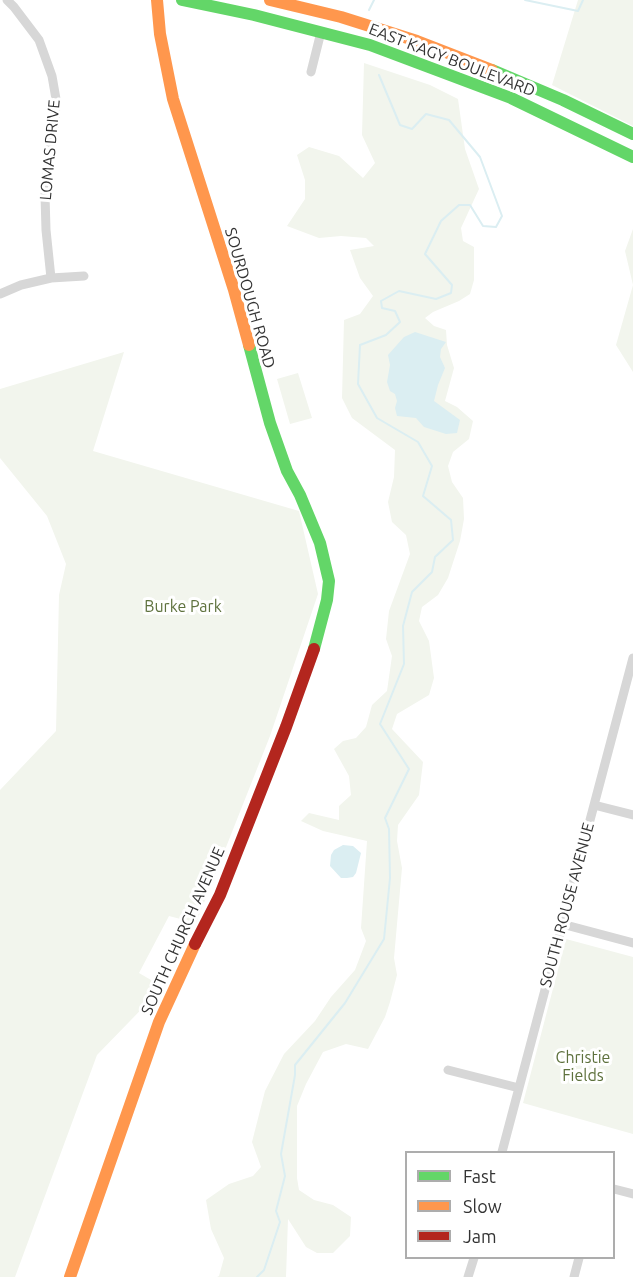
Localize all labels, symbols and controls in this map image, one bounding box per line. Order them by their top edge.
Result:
street label: EAST KAGY BOULEVARD [366,19,538,101]
street label: LOMAS DRIVE [36,99,64,201]
street label: SOURDOUGH ROAD [221,225,279,371]
park label: Burke Park [144,597,222,617]
street label: SOUTH ROUSE AVENUE [536,821,598,989]
street label: SOUTH CHURCH AVENUE [137,844,229,1018]
park label: Christie Fields [556,1048,610,1086]
legend [405,1151,615,1259]
text: Fast [463,1166,496,1186]
text: Slow [463,1196,502,1216]
text: Jam [463,1226,497,1246]

